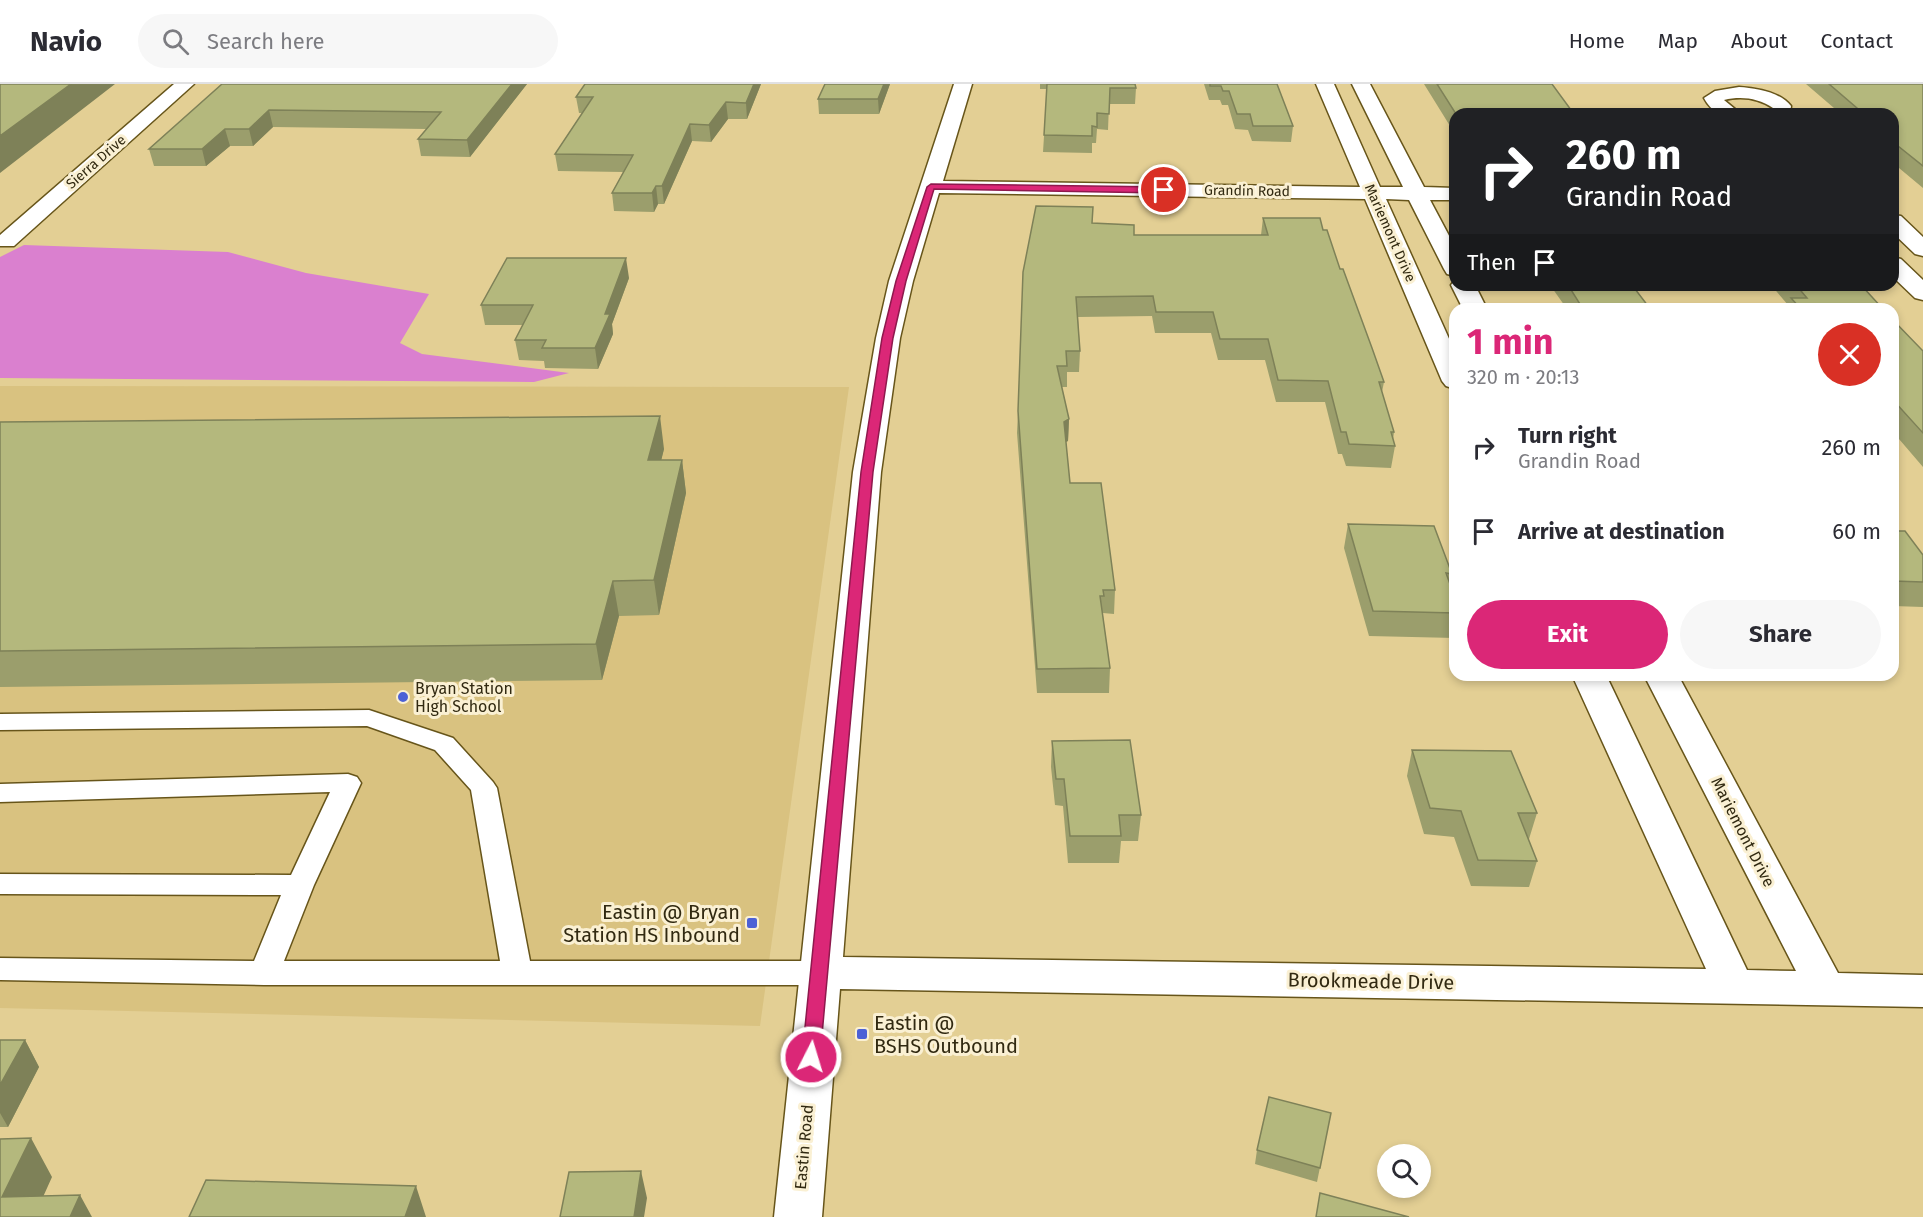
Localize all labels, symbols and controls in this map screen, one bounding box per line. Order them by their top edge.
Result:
search box [138,14,558,68]
text: Navio [30,25,102,58]
icon: search [159,25,192,58]
text: Search here [207,28,325,55]
text: Home [1569,28,1625,54]
text: Map [1658,28,1698,54]
text: About [1731,28,1788,54]
text: Contact [1821,28,1893,54]
text: 260 m [1566,130,1681,180]
street label: Sierra Drive [63,131,129,193]
icon: right [1467,132,1545,210]
pin [1138,164,1189,215]
icon: arrive [1147,173,1180,206]
street label: Mariemont Drive [1361,181,1419,285]
text: Grandin Road [1566,181,1732,213]
street label: Grandin Road [1204,182,1290,200]
icon: arrive [1528,246,1561,279]
text: Then [1467,249,1516,276]
text: 1 min [1467,320,1554,364]
button: close [1818,323,1881,386]
text: 320 m · 20:13 [1467,365,1579,389]
text: Turn right [1518,422,1617,449]
icon: right [1467,431,1500,464]
text: 260 m [1821,434,1881,461]
text: Grandin Road [1518,449,1641,473]
icon: arrive [1467,515,1500,548]
text: Arrive at destination [1518,518,1725,545]
text: 60 m [1832,518,1881,545]
button: Exit [1467,600,1668,669]
button: Share [1680,600,1881,669]
place label: Bryan Station High School [415,679,513,716]
marker: Bryan Station High School [396,690,410,704]
street label: Mariemont Drive [1707,774,1779,890]
place label: Eastin @ Bryan Station HS Inbound [563,900,740,947]
marker: Eastin @ Bryan Station HS Inbound [745,916,759,930]
street label: Brookmeade Drive [1287,968,1455,994]
place label: Eastin @ BSHS Outbound [874,1011,1018,1058]
position arrow [779,1025,843,1089]
marker: Eastin @ BSHS Outbound [855,1027,869,1041]
street label: Eastin Road [791,1104,817,1190]
map controls [1377,1144,1431,1198]
button: search [1377,1144,1431,1198]

